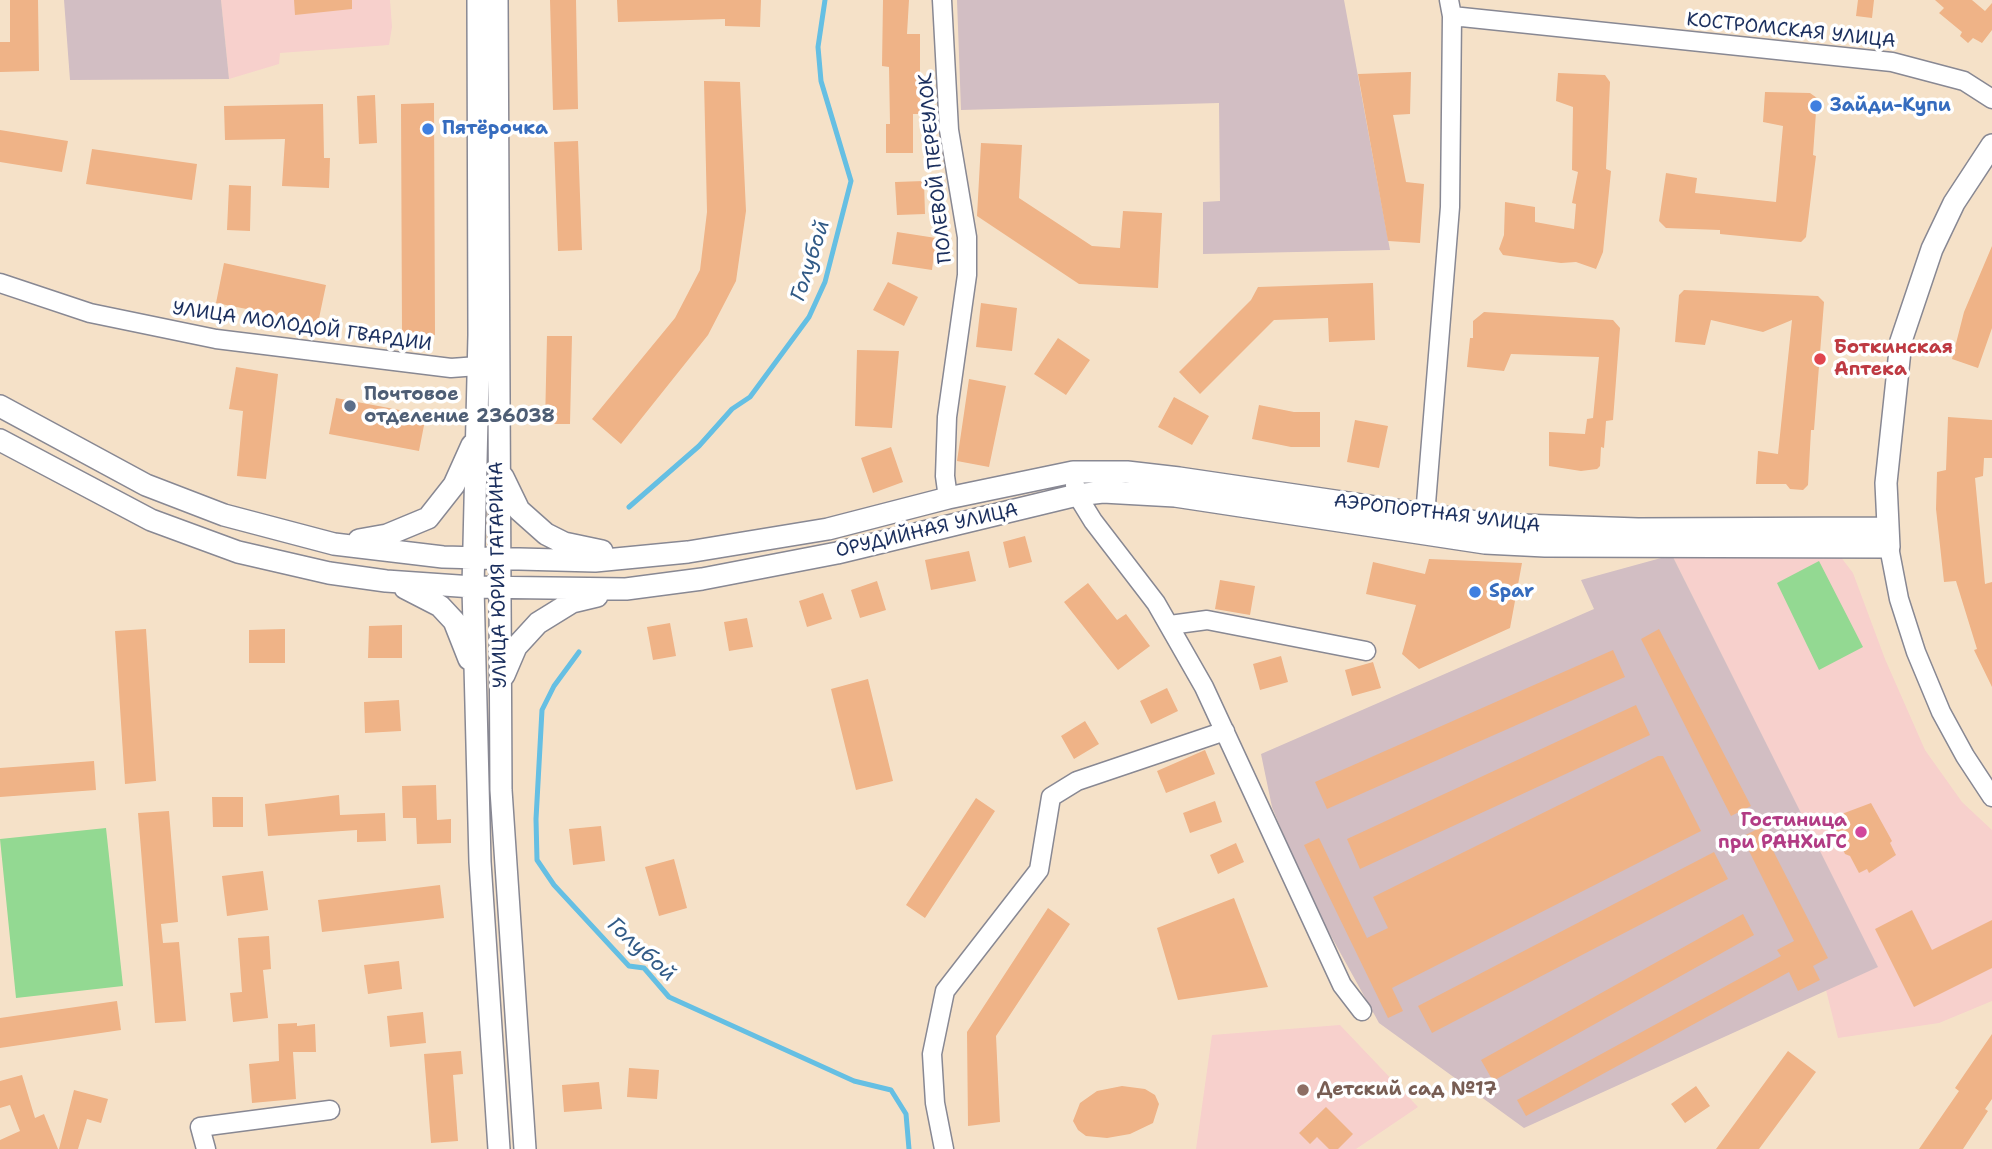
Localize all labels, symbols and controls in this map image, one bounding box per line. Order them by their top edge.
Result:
street label: КОСТРОМСКАЯ УЛИЦА [1685,9,1897,53]
street label: ПОЛЕВОЙ ПЕРЕУЛОК [915,72,957,264]
place label: Зайди-Купи [1830,95,1951,117]
marker: Зайди-Купи [1808,98,1824,114]
place label: Пятёрочка [442,118,548,140]
marker: Пятёрочка [420,121,436,137]
water label: Голубой [786,217,836,305]
street label: УЛИЦА МОЛОДОЙ ГВАРДИИ [171,297,433,357]
place label: Боткинская Аптека [1834,337,1953,381]
marker: Боткинская Аптека [1812,351,1828,367]
place label: Почтовое отделение 236038 [364,384,555,428]
marker: Почтовое отделение 236038 [342,398,358,414]
street label: УЛИЦА ЮРИЯ ГАГАРИНА [486,461,512,689]
street label: АЭРОПОРТНАЯ УЛИЦА [1332,490,1542,538]
street label: ОРУДИЙНАЯ УЛИЦА [834,499,1020,563]
place label: Spar [1489,581,1534,603]
marker: Spar [1467,584,1483,600]
place label: Гостиница при РАНХиГС [1718,810,1847,854]
marker: Гостиница при РАНХиГС [1853,824,1869,840]
water label: Голубой [601,913,681,987]
place label: Детский сад №17 [1317,1079,1497,1101]
marker: Детский сад №17 [1295,1082,1311,1098]

